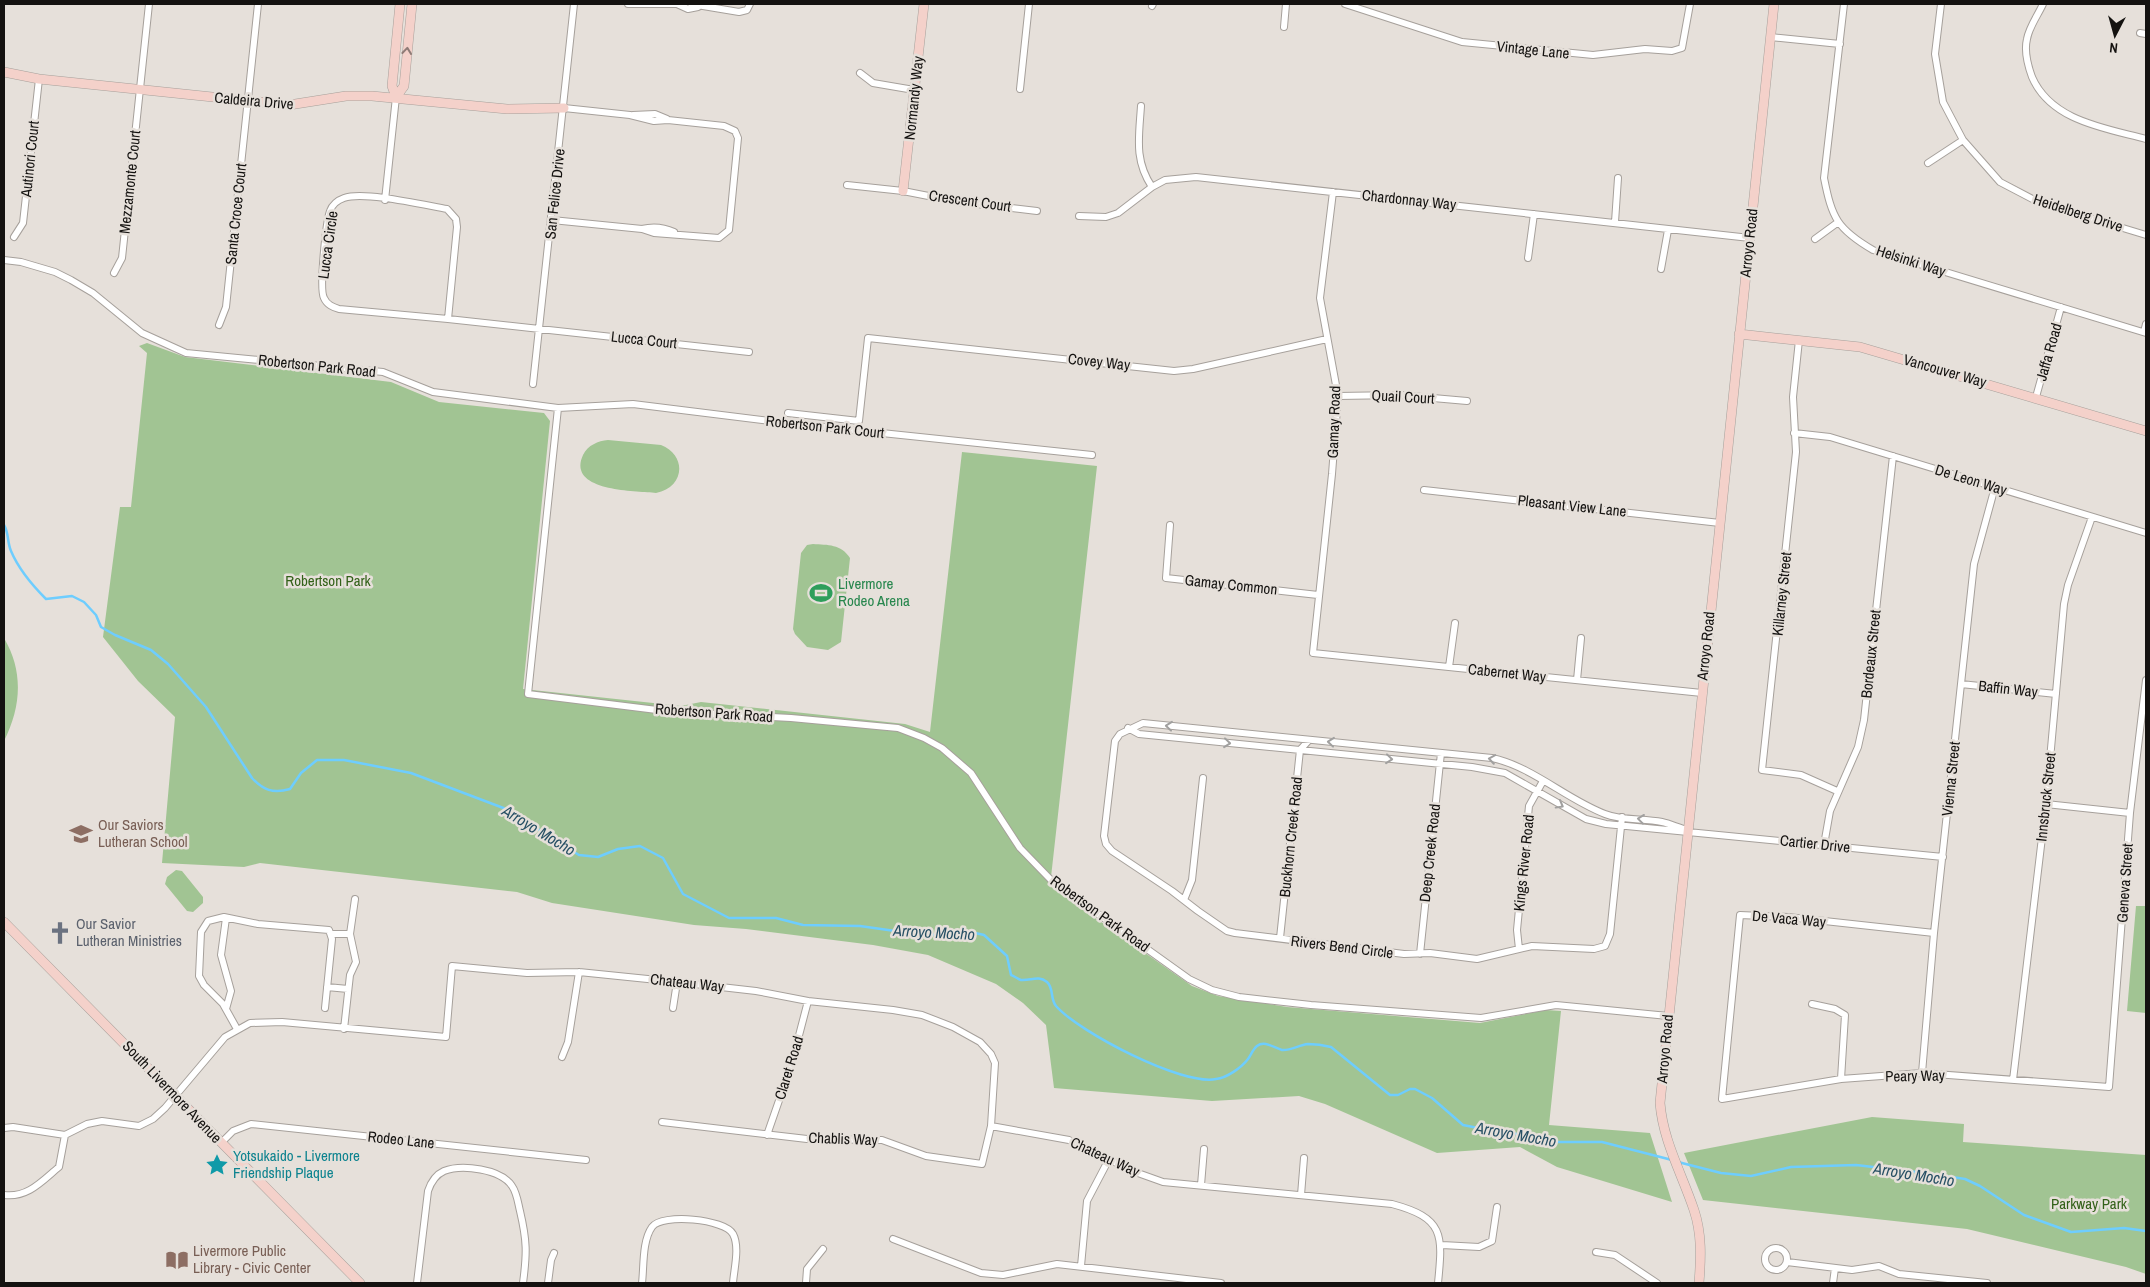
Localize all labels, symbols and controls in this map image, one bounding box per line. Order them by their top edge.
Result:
north arrow [2090,10,2140,60]
street label: Vintage Lane [1496,35,1571,64]
text: N [2109,39,2119,57]
one-way arrow [401,47,412,55]
street label: Normandy Way [899,54,928,141]
street label: Caldeira Drive [214,87,295,114]
street label: Autinori Court [15,119,44,199]
street label: Mezzamonte Court [114,129,145,235]
street label: San Felice Drive [539,147,570,240]
street label: Santa Croce Court [220,162,251,266]
street label: Crescent Court [928,184,1013,217]
street label: Chardonnay Way [1361,184,1458,215]
street label: Heidelberg Drive [2031,188,2126,237]
street label: Arroyo Road [1734,208,1763,279]
street label: Lucca Circle [312,209,343,280]
street label: Helsinki Way [1874,239,1949,282]
street label: Jaffa Road [2030,320,2067,383]
street label: Lucca Court [610,326,679,353]
street label: Covey Way [1067,348,1132,375]
street label: Robertson Park Road [257,349,377,382]
street label: Vancouver Way [1901,349,1990,393]
street label: Quail Court [1371,384,1436,409]
street label: Gamay Road [1322,385,1345,459]
street label: Robertson Park Court [765,410,886,443]
street label: De Leon Way [1933,459,2010,501]
street label: Pleasant View Lane [1517,489,1628,522]
street label: Killarney Street [1767,550,1796,637]
street label: Gamay Common [1184,569,1278,600]
park label: Robertson Park [285,570,372,591]
place label: Livermore Rodeo Arena [838,573,910,611]
sports icon: Livermore Rodeo Arena [808,580,834,606]
street label: Bordeaux Street [1855,608,1886,699]
street label: Arroyo Road [1691,611,1720,682]
street label: Cabernet Way [1467,658,1548,687]
street label: Baffin Way [1977,675,2040,702]
street label: Robertson Park Road [654,698,774,727]
one-way arrow [1165,720,1173,731]
one-way arrow [1224,737,1232,748]
one-way arrow [1326,737,1334,748]
street label: Vienna Street [1936,740,1965,817]
street label: Innsbruck Street [2030,751,2061,843]
one-way arrow [1385,753,1393,764]
one-way arrow [1488,754,1497,764]
street label: Buckhorn Creek Road [1274,776,1307,898]
water label: Arroyo Mocho [497,799,580,860]
one-way arrow [1554,799,1563,809]
street label: Deep Creek Road [1414,803,1445,903]
place label: Our Saviors Lutheran School [98,814,188,852]
street label: Kings River Road [1508,814,1539,912]
one-way arrow [1636,814,1644,825]
school or university icon: Our Saviors Lutheran School [68,821,94,847]
street label: Cartier Drive [1779,829,1851,858]
street label: Geneva Street [2111,842,2138,923]
street label: Robertson Park Road [1046,870,1154,957]
street label: De Vaca Way [1751,905,1828,932]
place label: Our Savior Lutheran Ministries [76,913,182,951]
water label: Arroyo Mocho [892,919,975,945]
church icon: Our Savior Lutheran Ministries [47,920,73,946]
street label: Rivers Bend Circle [1290,930,1395,963]
street label: Chateau Way [649,968,726,997]
street label: Arroyo Road [1651,1014,1678,1085]
street label: Claret Road [769,1033,808,1102]
street label: South Livermore Avenue [118,1036,227,1148]
street label: Peary Way [1885,1064,1946,1087]
water label: Arroyo Mocho [1473,1116,1558,1152]
street label: Rodeo Lane [367,1126,436,1153]
street label: Chablis Way [808,1127,879,1150]
street label: Chateau Way [1067,1131,1144,1182]
place label: Yotsukaido - Livermore Friendship Plaque [233,1145,360,1183]
place icon: Yotsukaido - Livermore Friendship Plaque [204,1152,230,1178]
water label: Arroyo Mocho [1871,1157,1956,1191]
park label: Parkway Park [2051,1193,2128,1214]
place label: Livermore Public Library - Civic Center [193,1240,311,1278]
library icon: Livermore Public Library - Civic Center [164,1247,190,1273]

